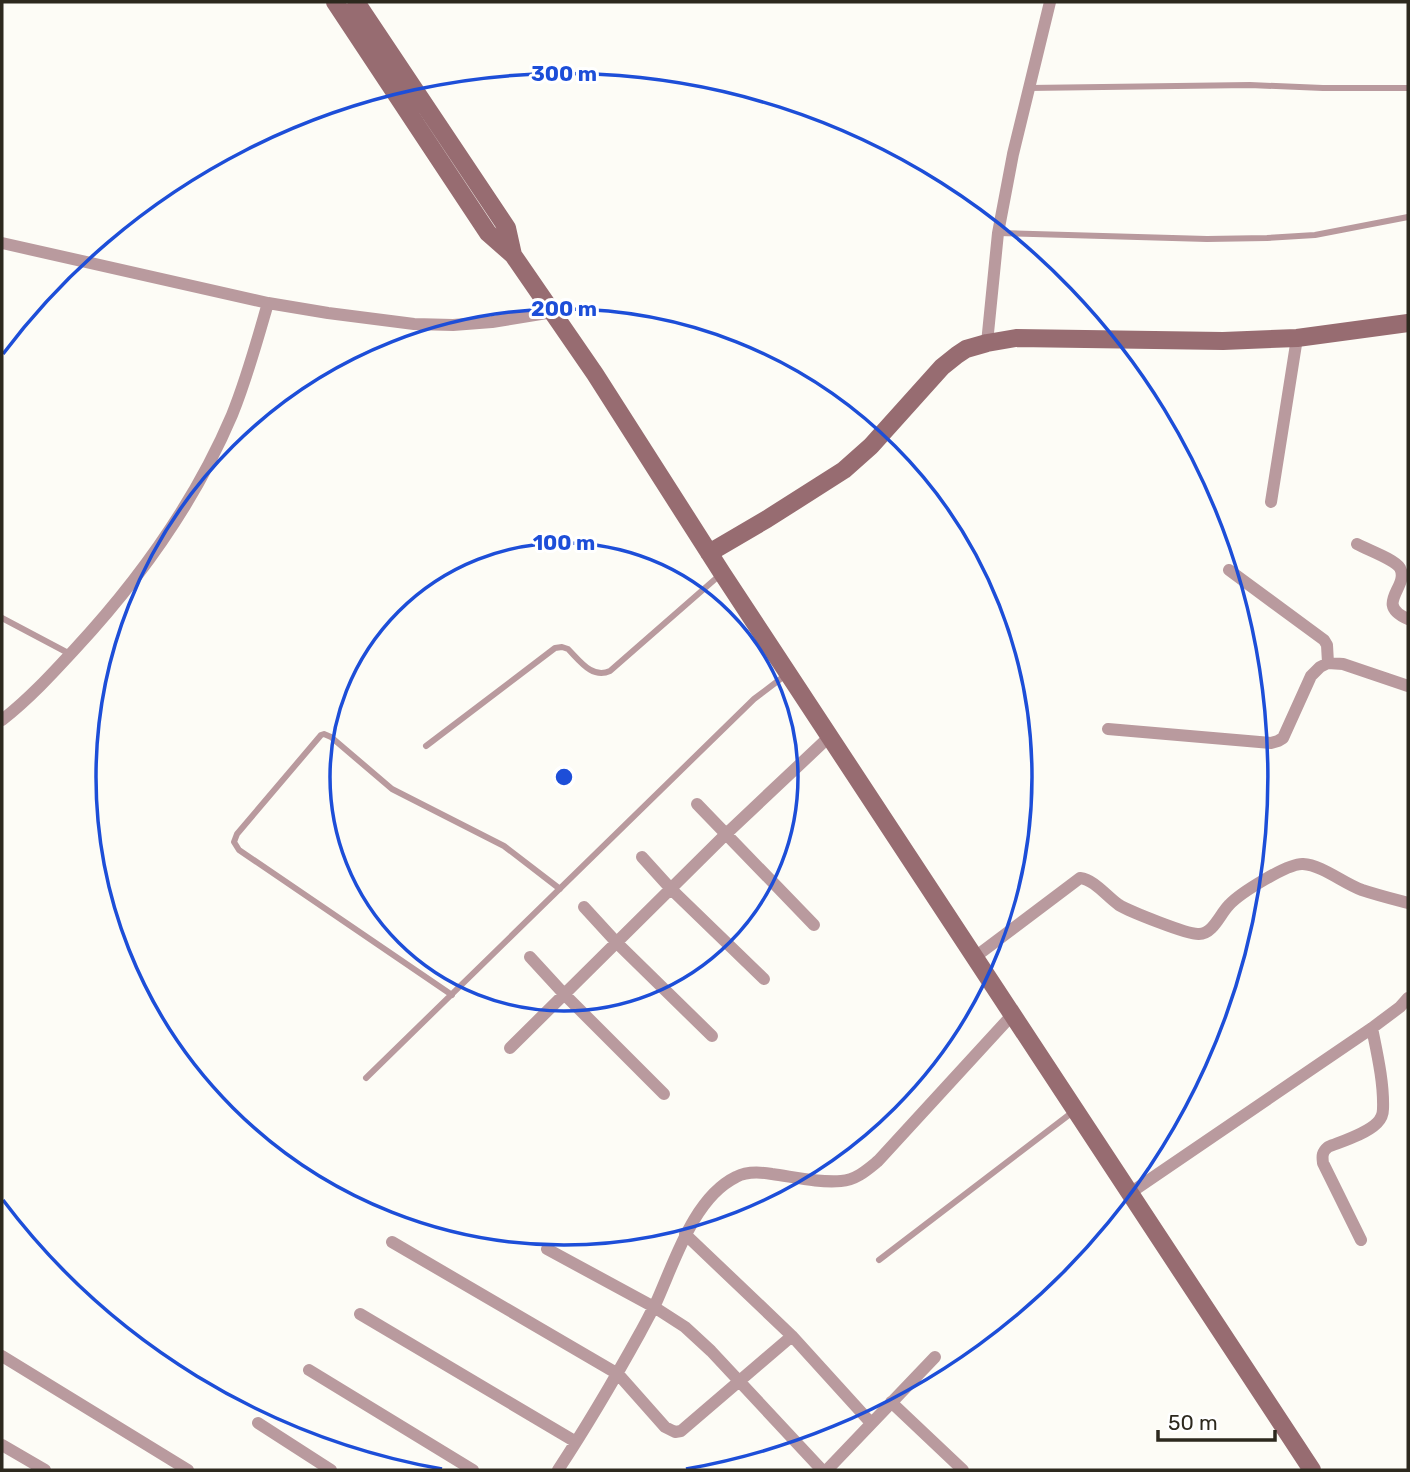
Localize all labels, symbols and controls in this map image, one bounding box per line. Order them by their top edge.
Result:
text: 300 m [531,61,597,86]
text: 200 m [531,296,597,321]
text: 100 m [533,530,595,555]
centre of rings [552,765,576,789]
scale bar [1158,1398,1275,1442]
text: 50 m [1168,1410,1218,1435]

